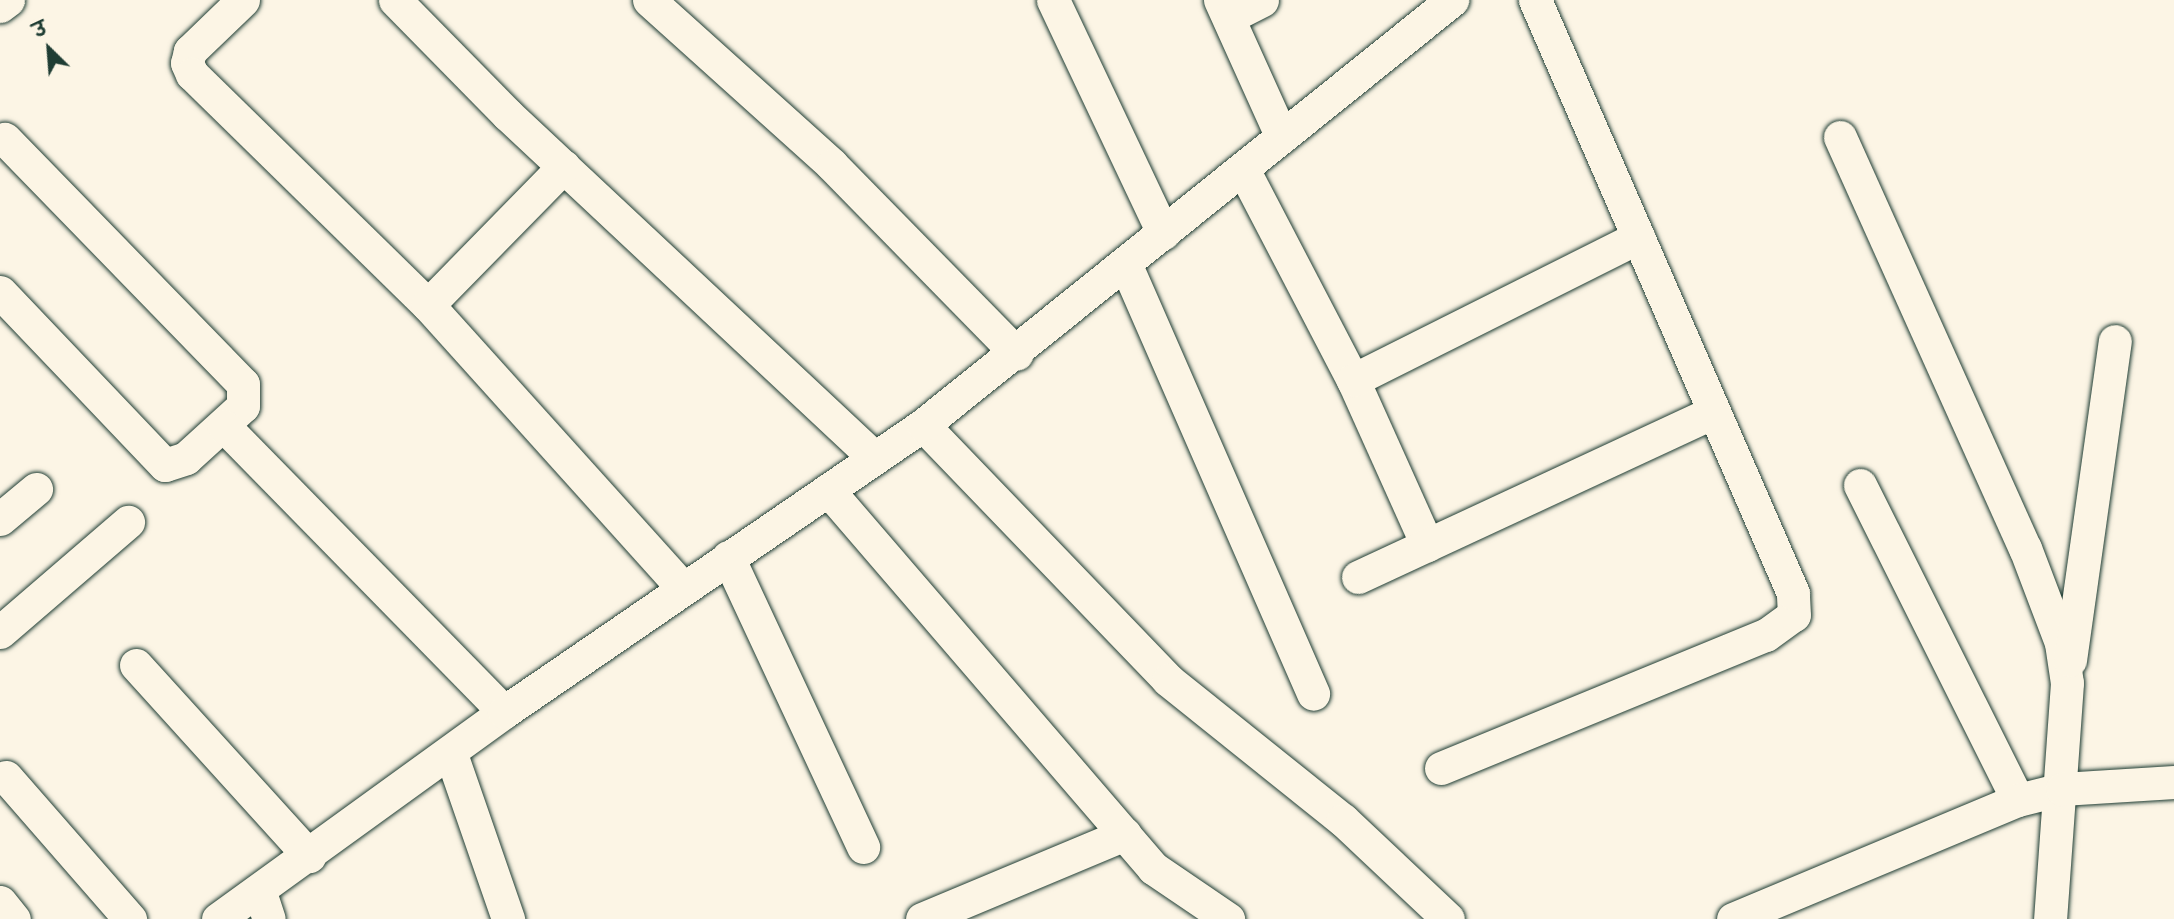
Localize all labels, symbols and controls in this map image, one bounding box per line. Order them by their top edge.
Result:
north arrow [14,14,84,84]
text: उ [29,16,51,44]

